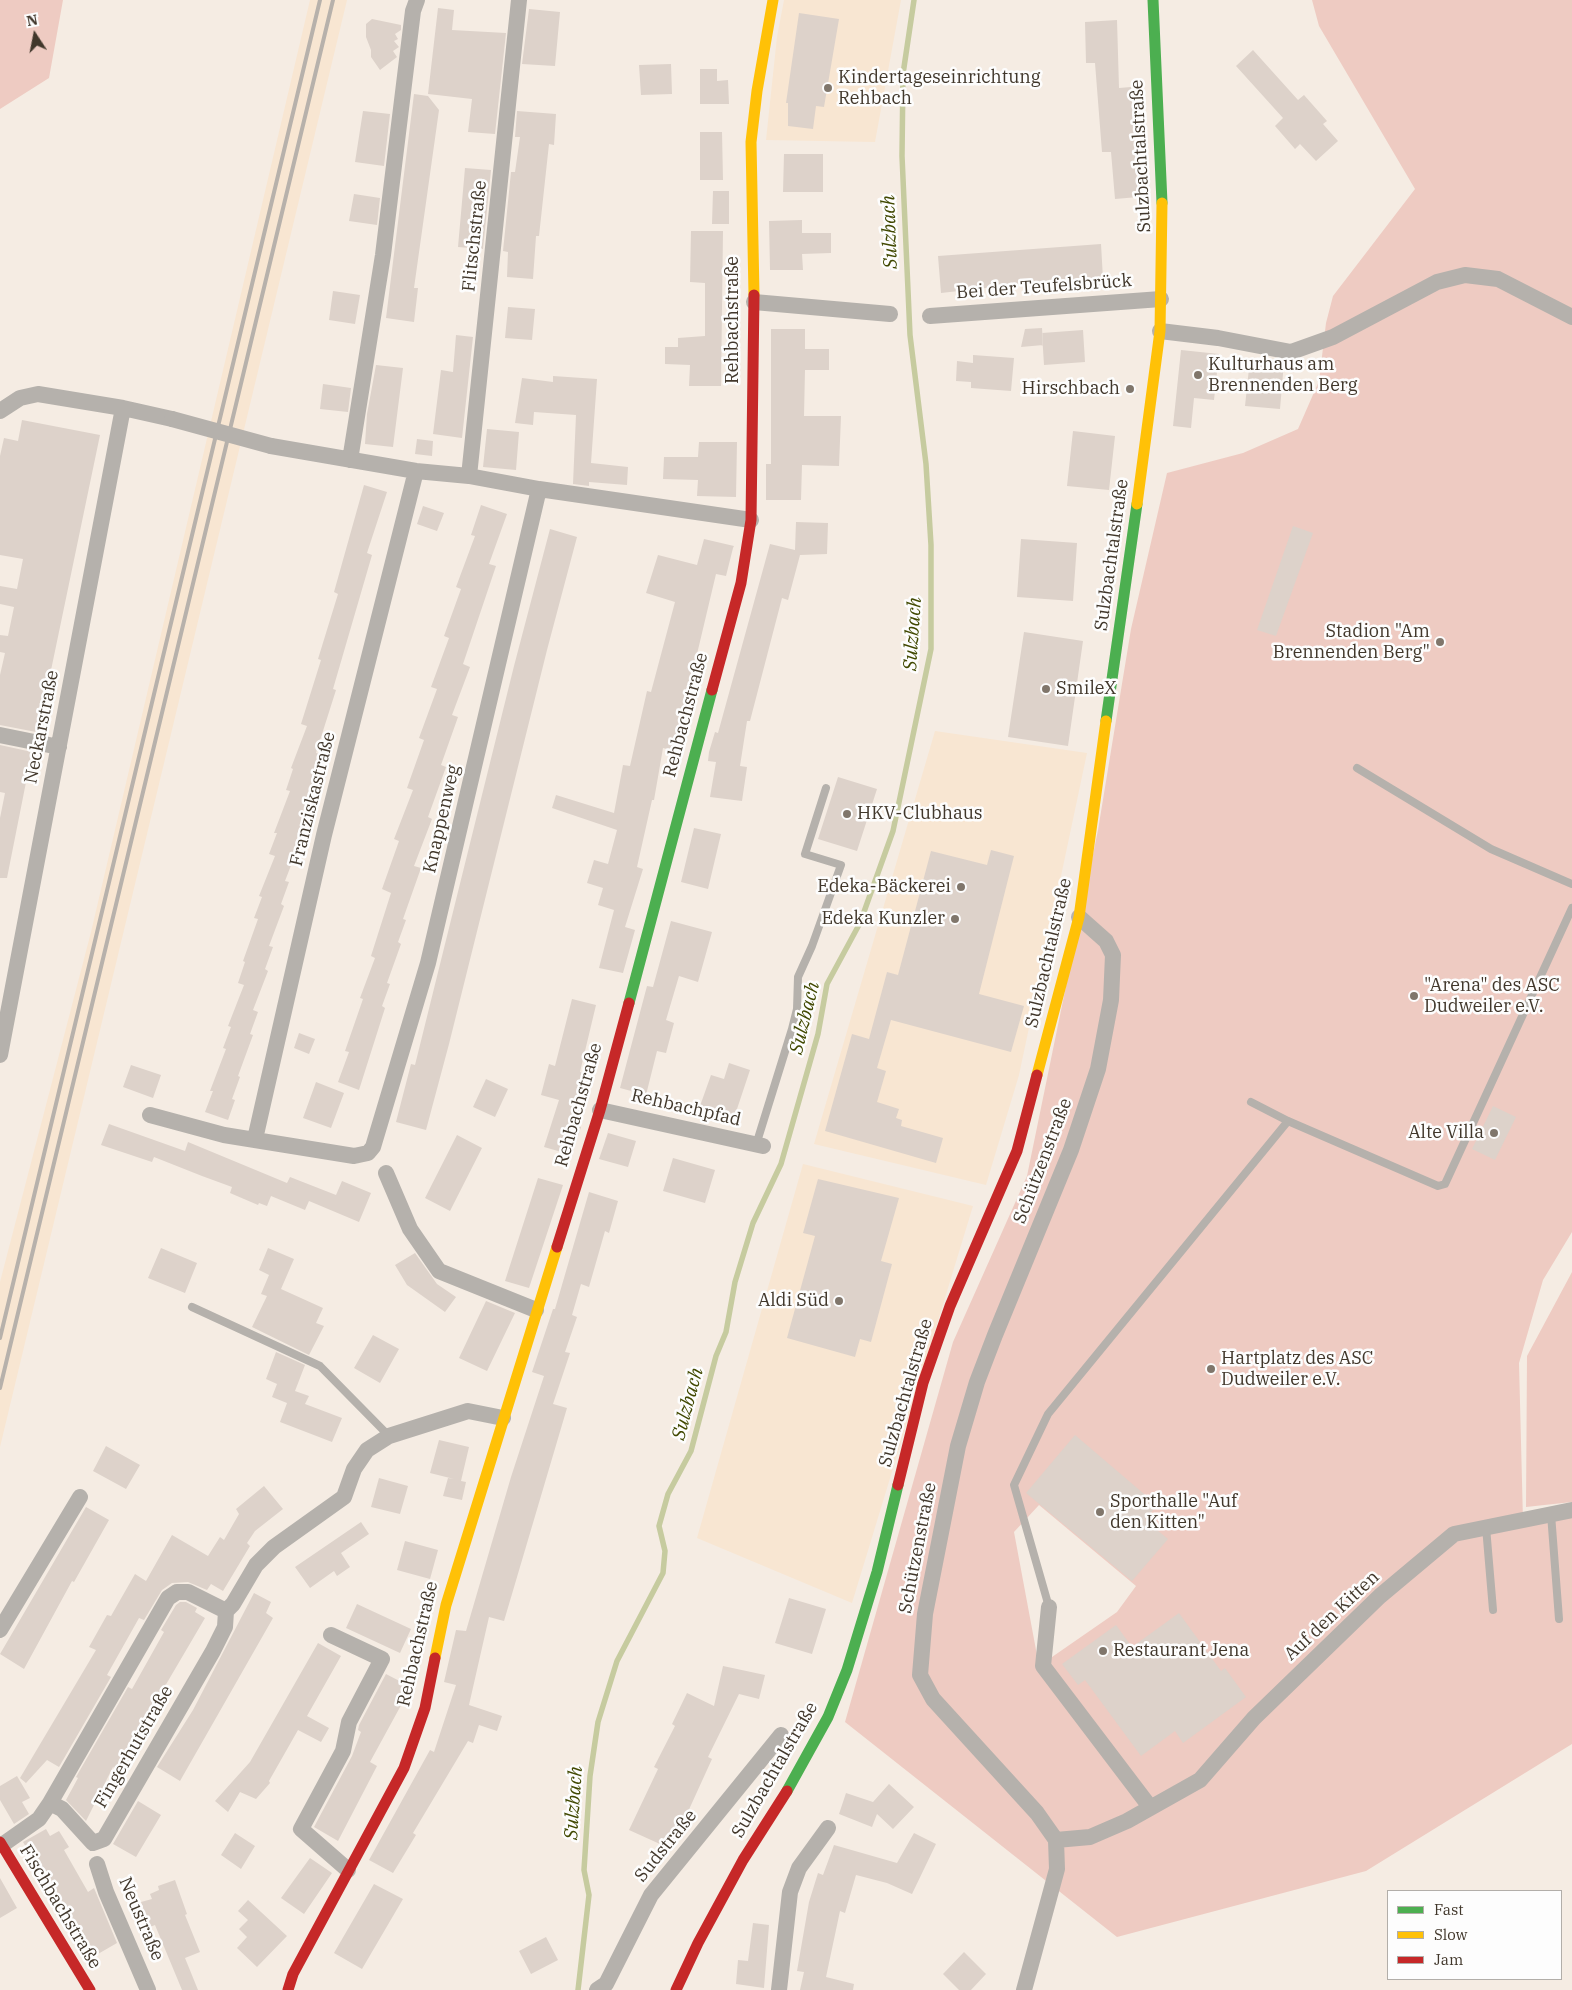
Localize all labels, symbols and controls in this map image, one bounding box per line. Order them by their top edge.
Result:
north arrow [10,10,60,60]
text: N [25,10,39,30]
place label: Kindertageseinrichtung Rehbach [838,67,1041,110]
street label: Sulzbachtalstraße [1126,79,1156,233]
marker: Kindertageseinrichtung Rehbach [822,82,834,94]
street label: Flitschstraße [458,179,492,293]
water label: Sulzbach [877,195,903,269]
street label: Rehbachstraße [722,256,744,384]
street label: Bei der Teufelsbrück [955,270,1133,304]
place label: Kulturhaus am Brennenden Berg [1208,354,1358,396]
marker: Kulturhaus am Brennenden Berg [1192,369,1204,381]
place label: Hirschbach [1022,378,1120,400]
marker: Hirschbach [1124,383,1136,395]
street label: Sulzbachtalstraße [1091,478,1133,632]
water label: Sulzbach [899,596,927,672]
place label: Stadion "Am Brennenden Berg" [1273,621,1430,664]
marker: Stadion "Am Brennenden Berg" [1434,636,1446,648]
street label: Rehbachstraße [659,650,713,780]
street label: Neckarstraße [20,668,64,786]
place label: SmileX [1056,678,1116,700]
marker: SmileX [1040,683,1052,695]
street label: Franziskastraße [286,729,340,869]
street label: Knappenweg [419,763,465,875]
place label: HKV-Clubhaus [857,803,983,825]
marker: HKV-Clubhaus [841,808,853,820]
place label: Edeka-Bäckerei [817,876,951,898]
street label: Sulzbachtalstraße [1021,876,1077,1030]
marker: Edeka-Bäckerei [955,881,967,893]
place label: Edeka Kunzler [821,908,945,930]
marker: Edeka Kunzler [949,913,961,925]
place label: "Arena" des ASC Dudweiler e.V. [1424,975,1560,1018]
water label: Sulzbach [785,979,825,1057]
marker: "Arena" des ASC Dudweiler e.V. [1408,990,1420,1002]
street label: Rehbachstraße [551,1041,607,1169]
street label: Rehbachpfad [629,1085,743,1131]
street label: Schützenstraße [1009,1095,1077,1227]
place label: Alte Villa [1408,1122,1484,1144]
marker: Alte Villa [1488,1127,1500,1139]
place label: Aldi Süd [758,1290,829,1312]
marker: Aldi Süd [833,1295,845,1307]
street label: Sulzbachtalstraße [875,1316,937,1470]
place label: Hartplatz des ASC Dudweiler e.V. [1221,1348,1373,1390]
marker: Hartplatz des ASC Dudweiler e.V. [1205,1363,1217,1375]
water label: Sulzbach [667,1365,709,1443]
street label: Schützenstraße [895,1481,941,1615]
place label: Sporthalle "Auf den Kitten" [1110,1491,1237,1534]
marker: Sporthalle "Auf den Kitten" [1094,1506,1106,1518]
street label: Auf den Kitten [1280,1567,1384,1665]
street label: Rehbachstraße [393,1579,443,1709]
place label: Restaurant Jena [1113,1640,1249,1662]
marker: Restaurant Jena [1097,1645,1109,1657]
street label: Fingerhutstraße [90,1682,178,1812]
street label: Sulzbachtalstraße [727,1698,823,1842]
water label: Sulzbach [560,1765,588,1841]
street label: Sudstraße [630,1806,702,1886]
street label: Fischbachstraße [14,1841,106,1973]
street label: Neustraße [114,1874,168,1964]
legend [1387,1890,1562,1980]
text: Fast [1434,1900,1464,1919]
text: Slow [1434,1925,1467,1944]
text: Jam [1434,1950,1463,1969]

